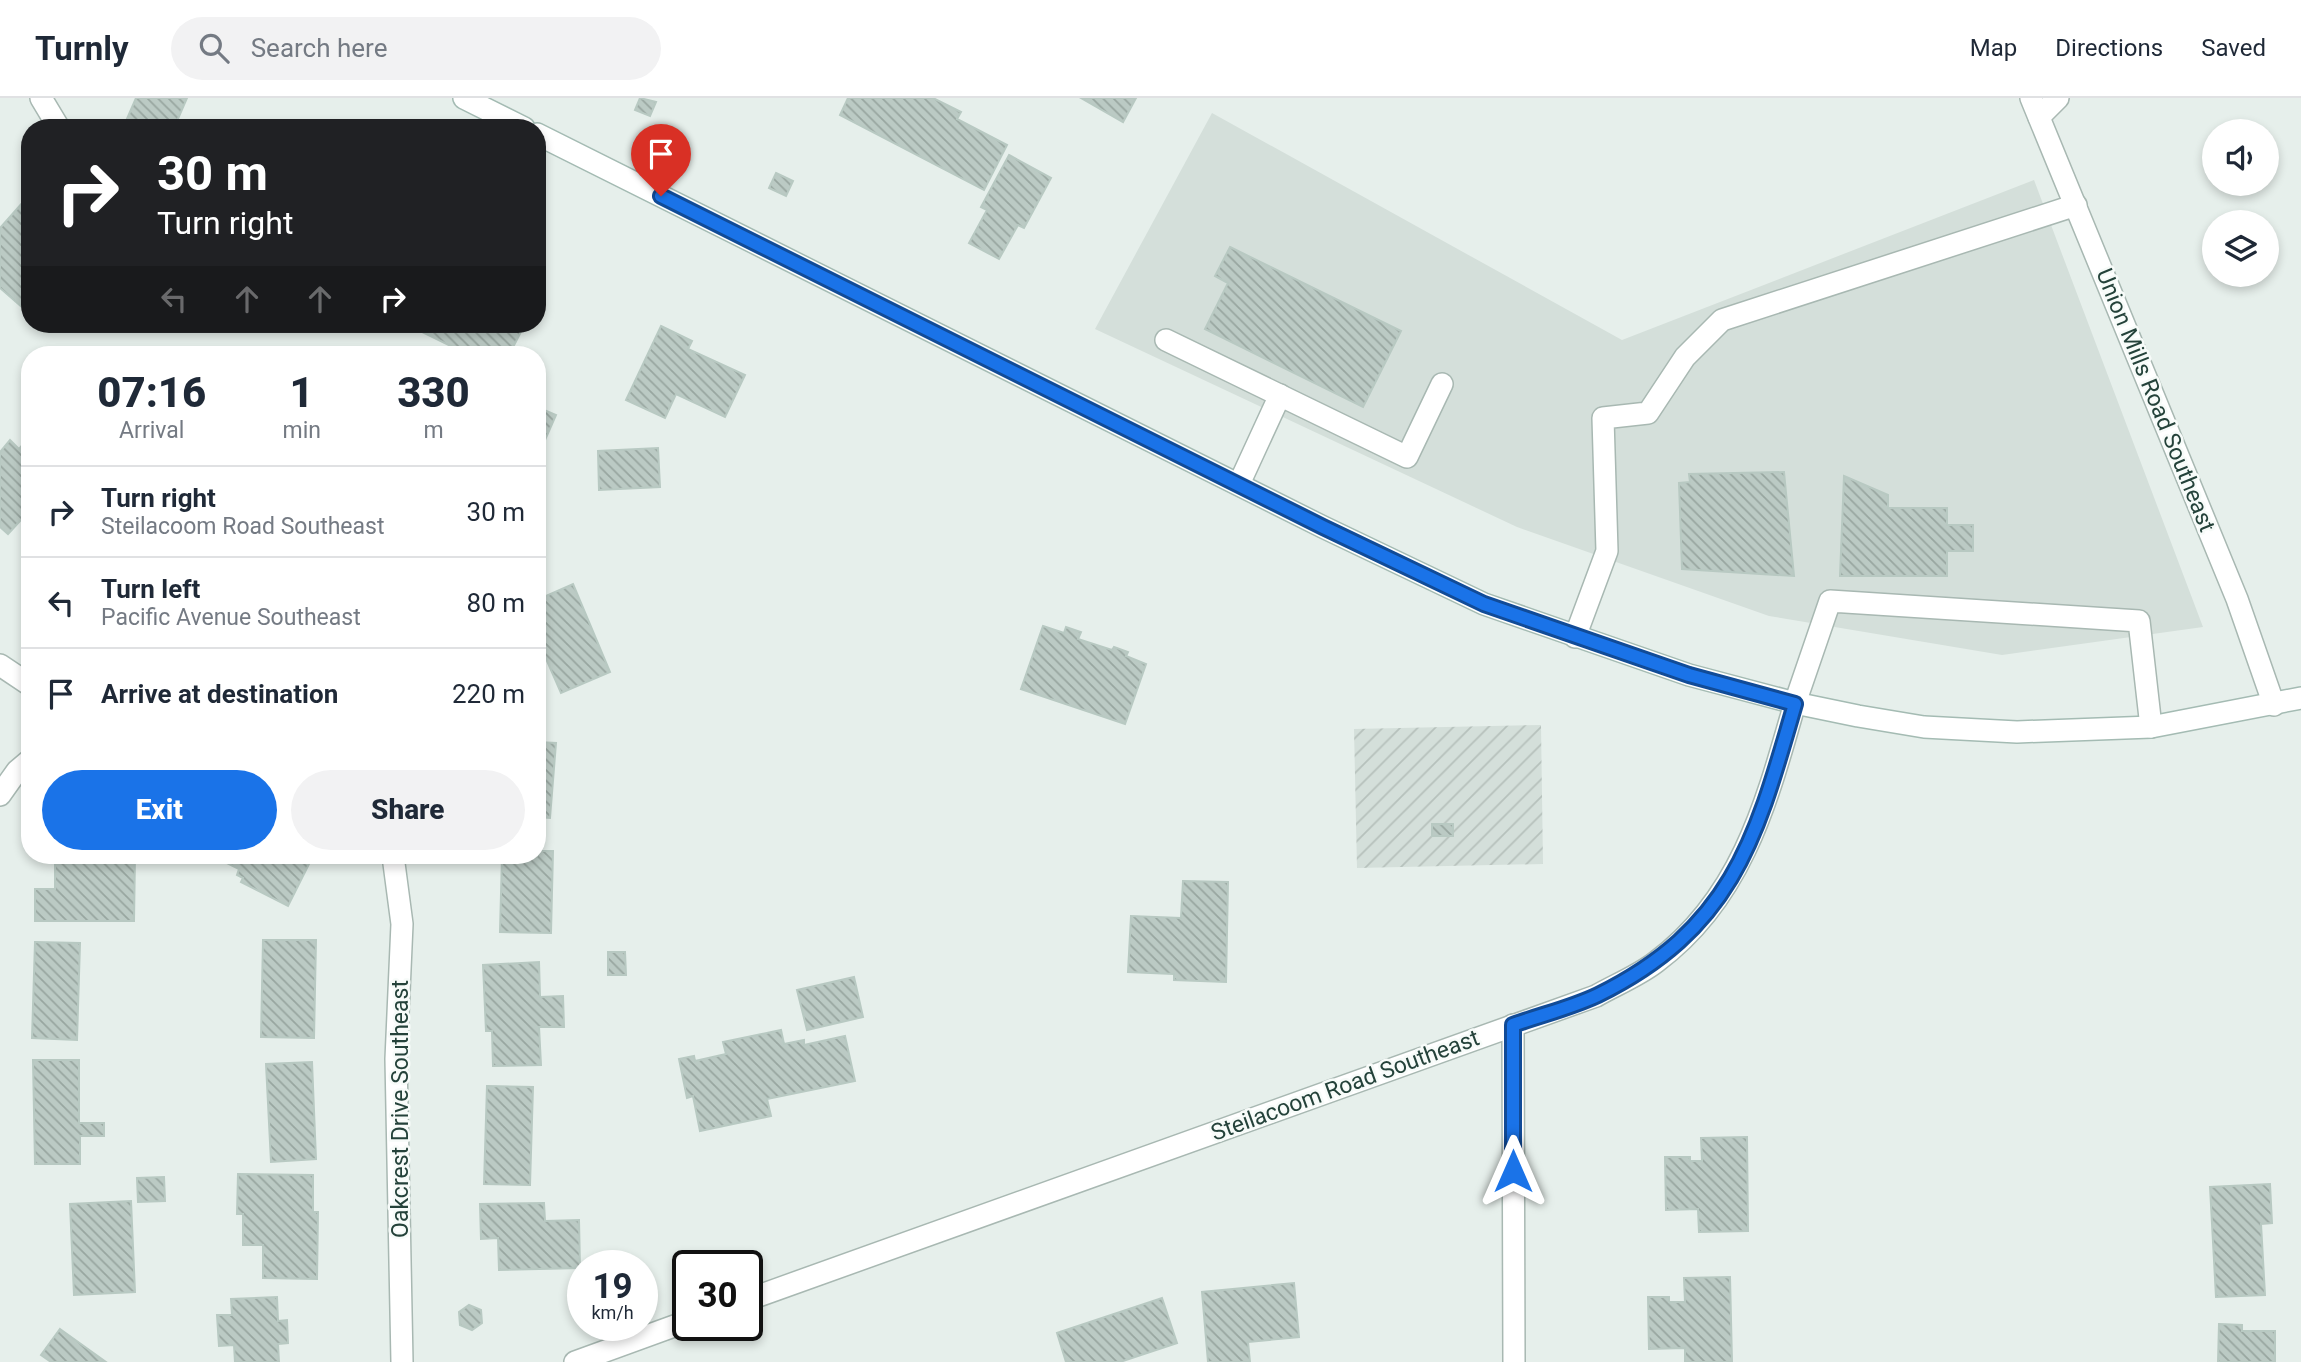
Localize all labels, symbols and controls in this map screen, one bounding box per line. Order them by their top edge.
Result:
search box [171,17,661,80]
text: Turnly [35,29,129,68]
icon: search [195,29,233,67]
text: Search here [251,33,387,63]
text: Map [1970,34,2017,62]
text: Directions [2055,34,2163,62]
text: Saved [2201,34,2266,62]
map controls [2202,119,2279,287]
button: sound [2202,119,2279,196]
pin [631,124,691,196]
icon: arrive [642,135,680,173]
text: 30 m [157,145,268,202]
icon: right [42,147,133,238]
text: Turn right [157,204,293,242]
button: layers [2202,210,2279,287]
street label: Union Mills Road Southeast [2090,265,2221,536]
icon: left [155,280,193,318]
icon: ahead [228,280,266,318]
icon: ahead [301,280,339,318]
icon: right [374,280,412,318]
text: 07:16 [97,368,206,417]
text: 1 [290,368,314,417]
text: 330 [397,368,470,417]
text: Arrival [119,417,184,444]
text: min [282,417,321,444]
text: m [423,417,444,444]
text: Turn right [101,483,216,513]
icon: right [42,493,80,531]
text: 30 m [467,497,525,527]
text: Steilacoom Road Southeast [101,513,384,540]
text: Turn left [101,574,200,604]
icon: left [42,584,80,622]
text: 80 m [467,588,525,618]
text: Pacific Avenue Southeast [101,604,361,631]
icon: arrive [42,675,80,713]
text: Arrive at destination [101,679,338,709]
text: 220 m [452,679,525,709]
button: Exit [42,770,277,850]
button: Share [291,770,525,850]
street label: Oakcrest Drive Southeast [387,980,414,1238]
street label: Steilacoom Road Southeast [1207,1024,1483,1147]
position arrow [1476,1134,1550,1208]
speed limit sign: 30 [672,1250,763,1341]
text: 19 [592,1266,633,1307]
text: km/h [591,1302,634,1323]

